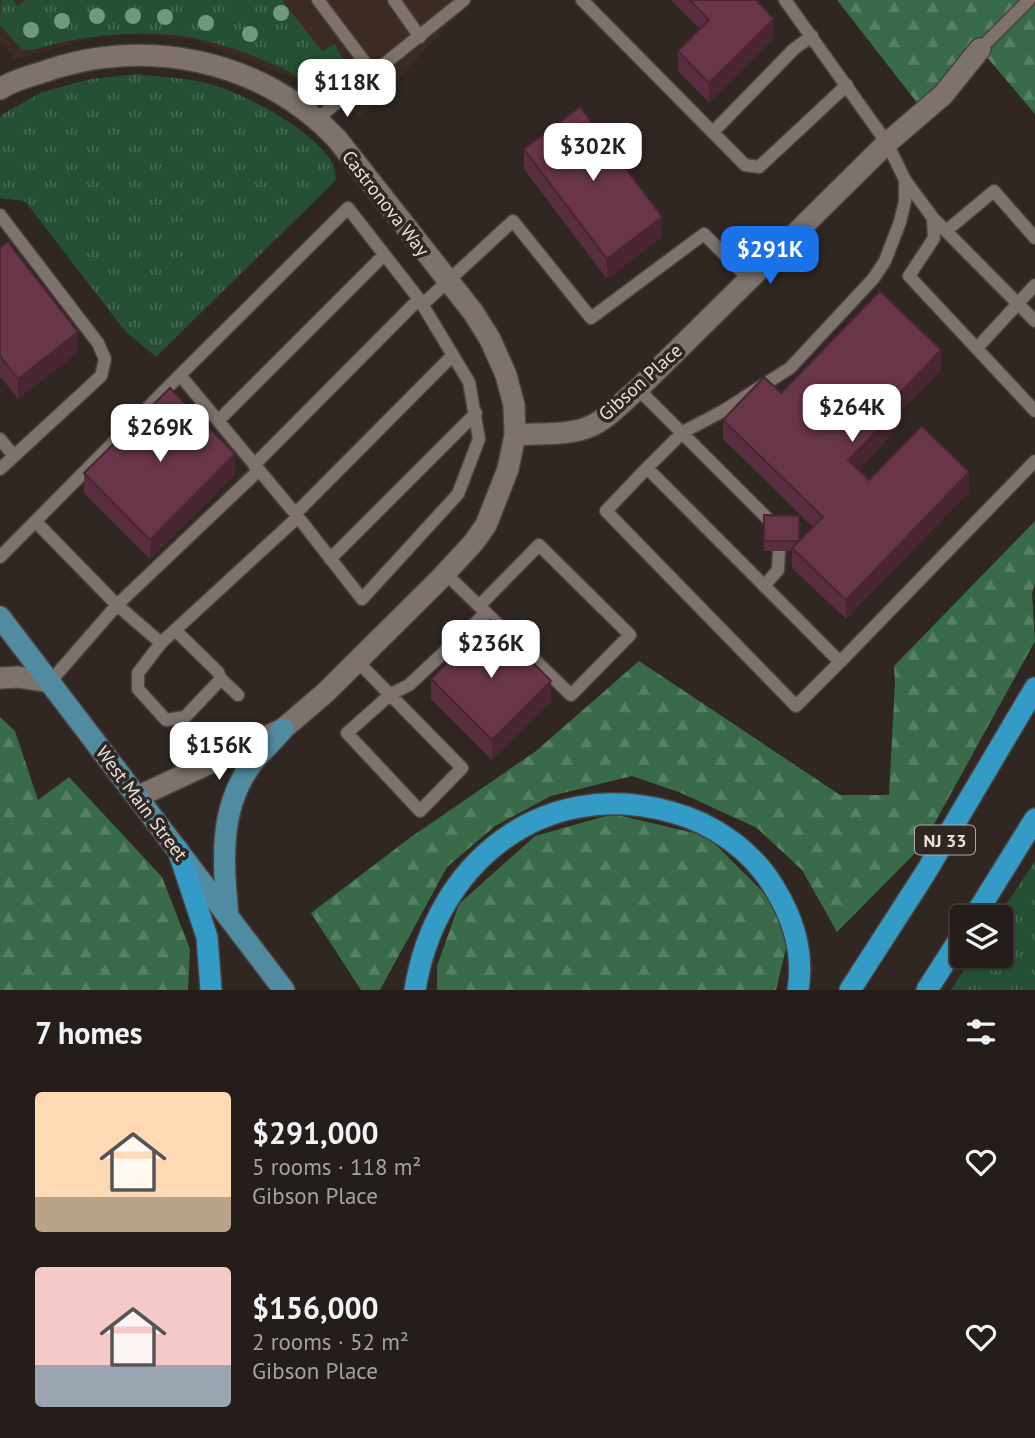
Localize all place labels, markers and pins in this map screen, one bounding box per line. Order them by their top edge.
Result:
pin: $118K [298,60,396,119]
pin: $302K [544,124,642,183]
pin: $291K [721,226,819,286]
pin: $264K [803,384,901,444]
pin: $269K [111,405,209,464]
pin: $236K [442,620,540,680]
pin: $156K [170,722,268,782]

